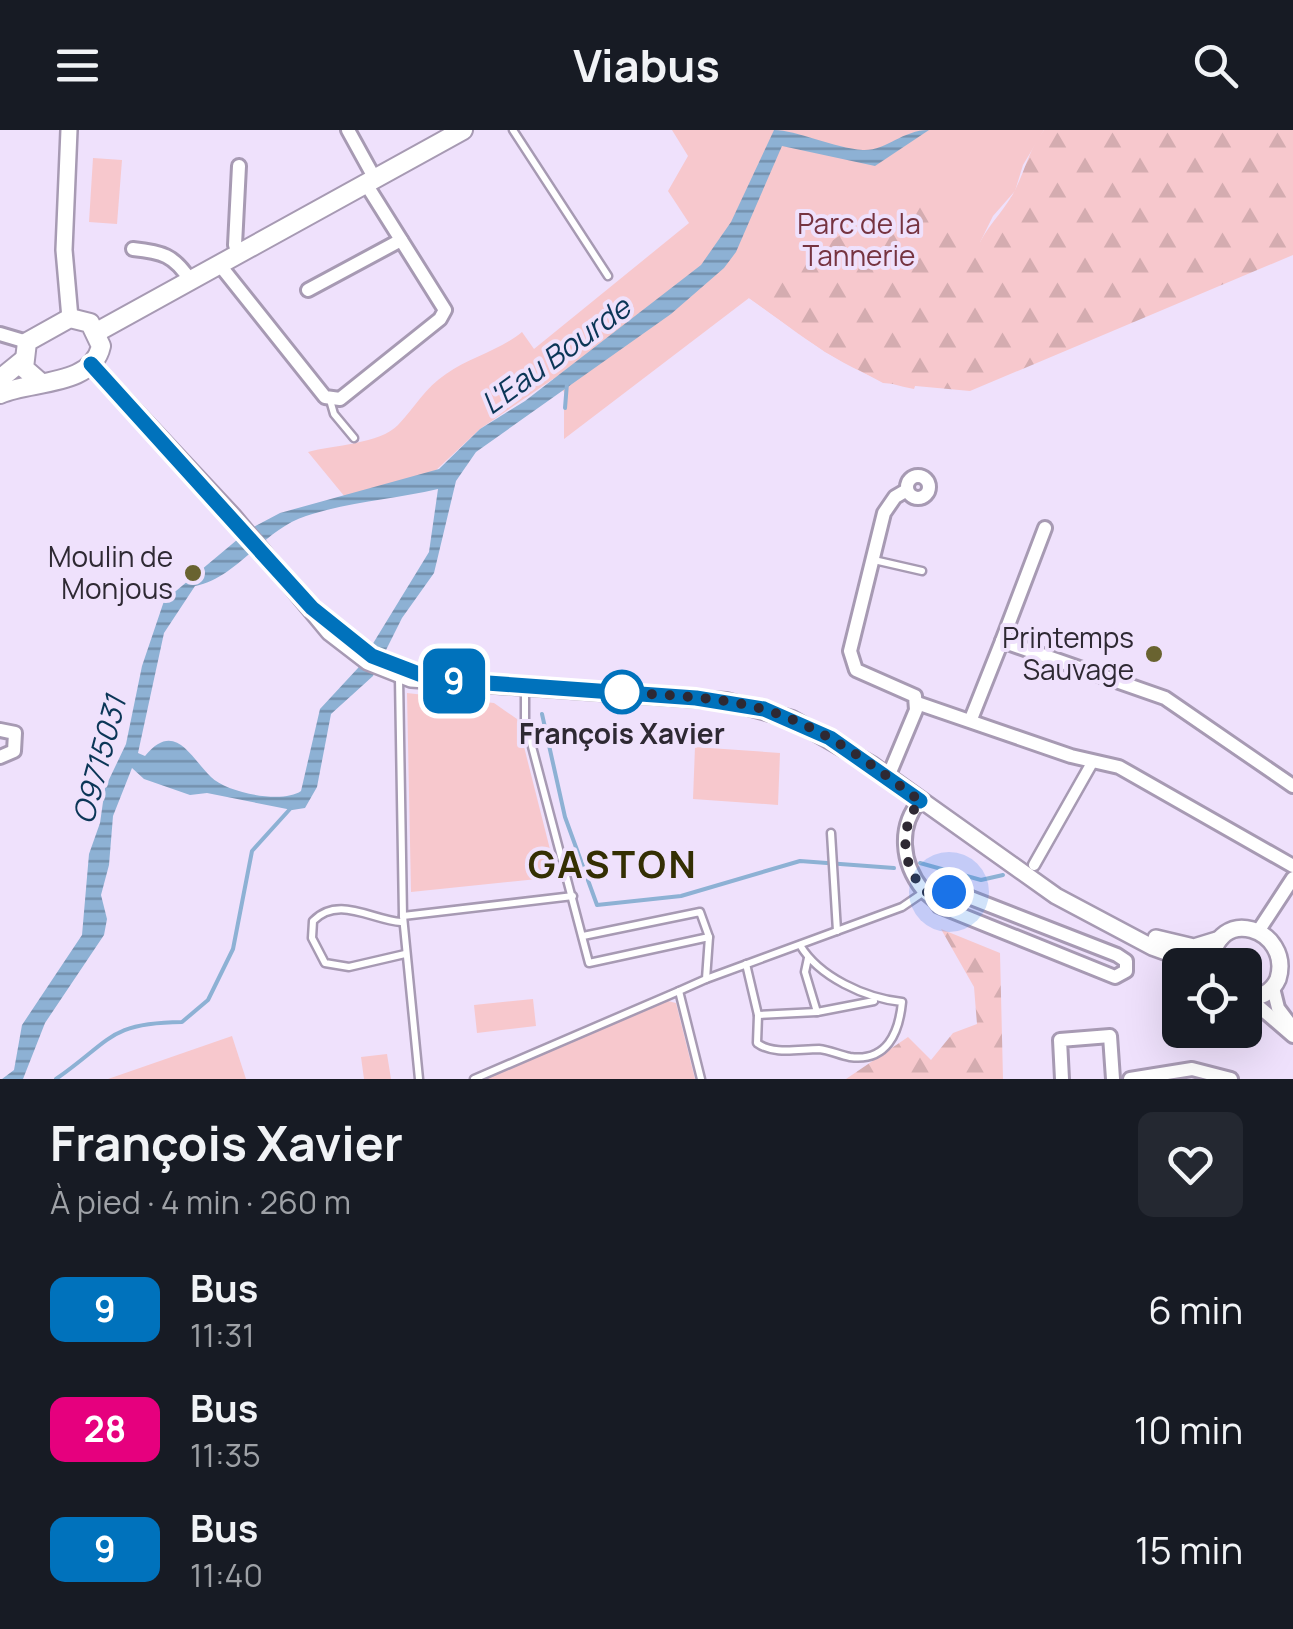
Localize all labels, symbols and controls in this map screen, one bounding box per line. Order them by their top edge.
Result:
text: Viabus [573,34,720,96]
icon: menu [50,38,105,93]
icon: search [1188,38,1243,93]
park label: Parc de la Tannerie [797,204,921,274]
water label: L'Eau Bourde [472,286,639,423]
place label: Moulin de Monjous [48,537,173,607]
marker: Moulin de Monjous [182,562,204,584]
place label: Printemps Sauvage [1002,618,1134,688]
marker: Printemps Sauvage [1143,643,1165,665]
line badge: 9 [422,648,486,714]
text: 9 [443,657,465,705]
marker: François Xavier [601,671,643,713]
water label: O9715031 [62,689,136,828]
place label: François Xavier [519,714,725,752]
district label: GASTON [528,837,698,889]
your location [924,867,974,917]
map controls [1162,948,1262,1048]
button: locate [1162,948,1262,1048]
text: François Xavier [50,1110,403,1175]
button: heart [1138,1112,1243,1217]
text: À pied · 4 min · 260 m [50,1180,351,1224]
text: Bus [190,1261,258,1313]
text: 6 min [1148,1283,1243,1335]
text: 9 [94,1285,116,1333]
text: 11:31 [190,1313,255,1357]
text: Bus [190,1381,258,1433]
text: 10 min [1134,1403,1243,1455]
text: 28 [84,1405,126,1453]
text: 11:35 [190,1433,261,1477]
text: Bus [190,1501,258,1553]
text: 15 min [1135,1523,1243,1575]
text: 9 [94,1525,116,1573]
text: 11:40 [190,1553,263,1597]

